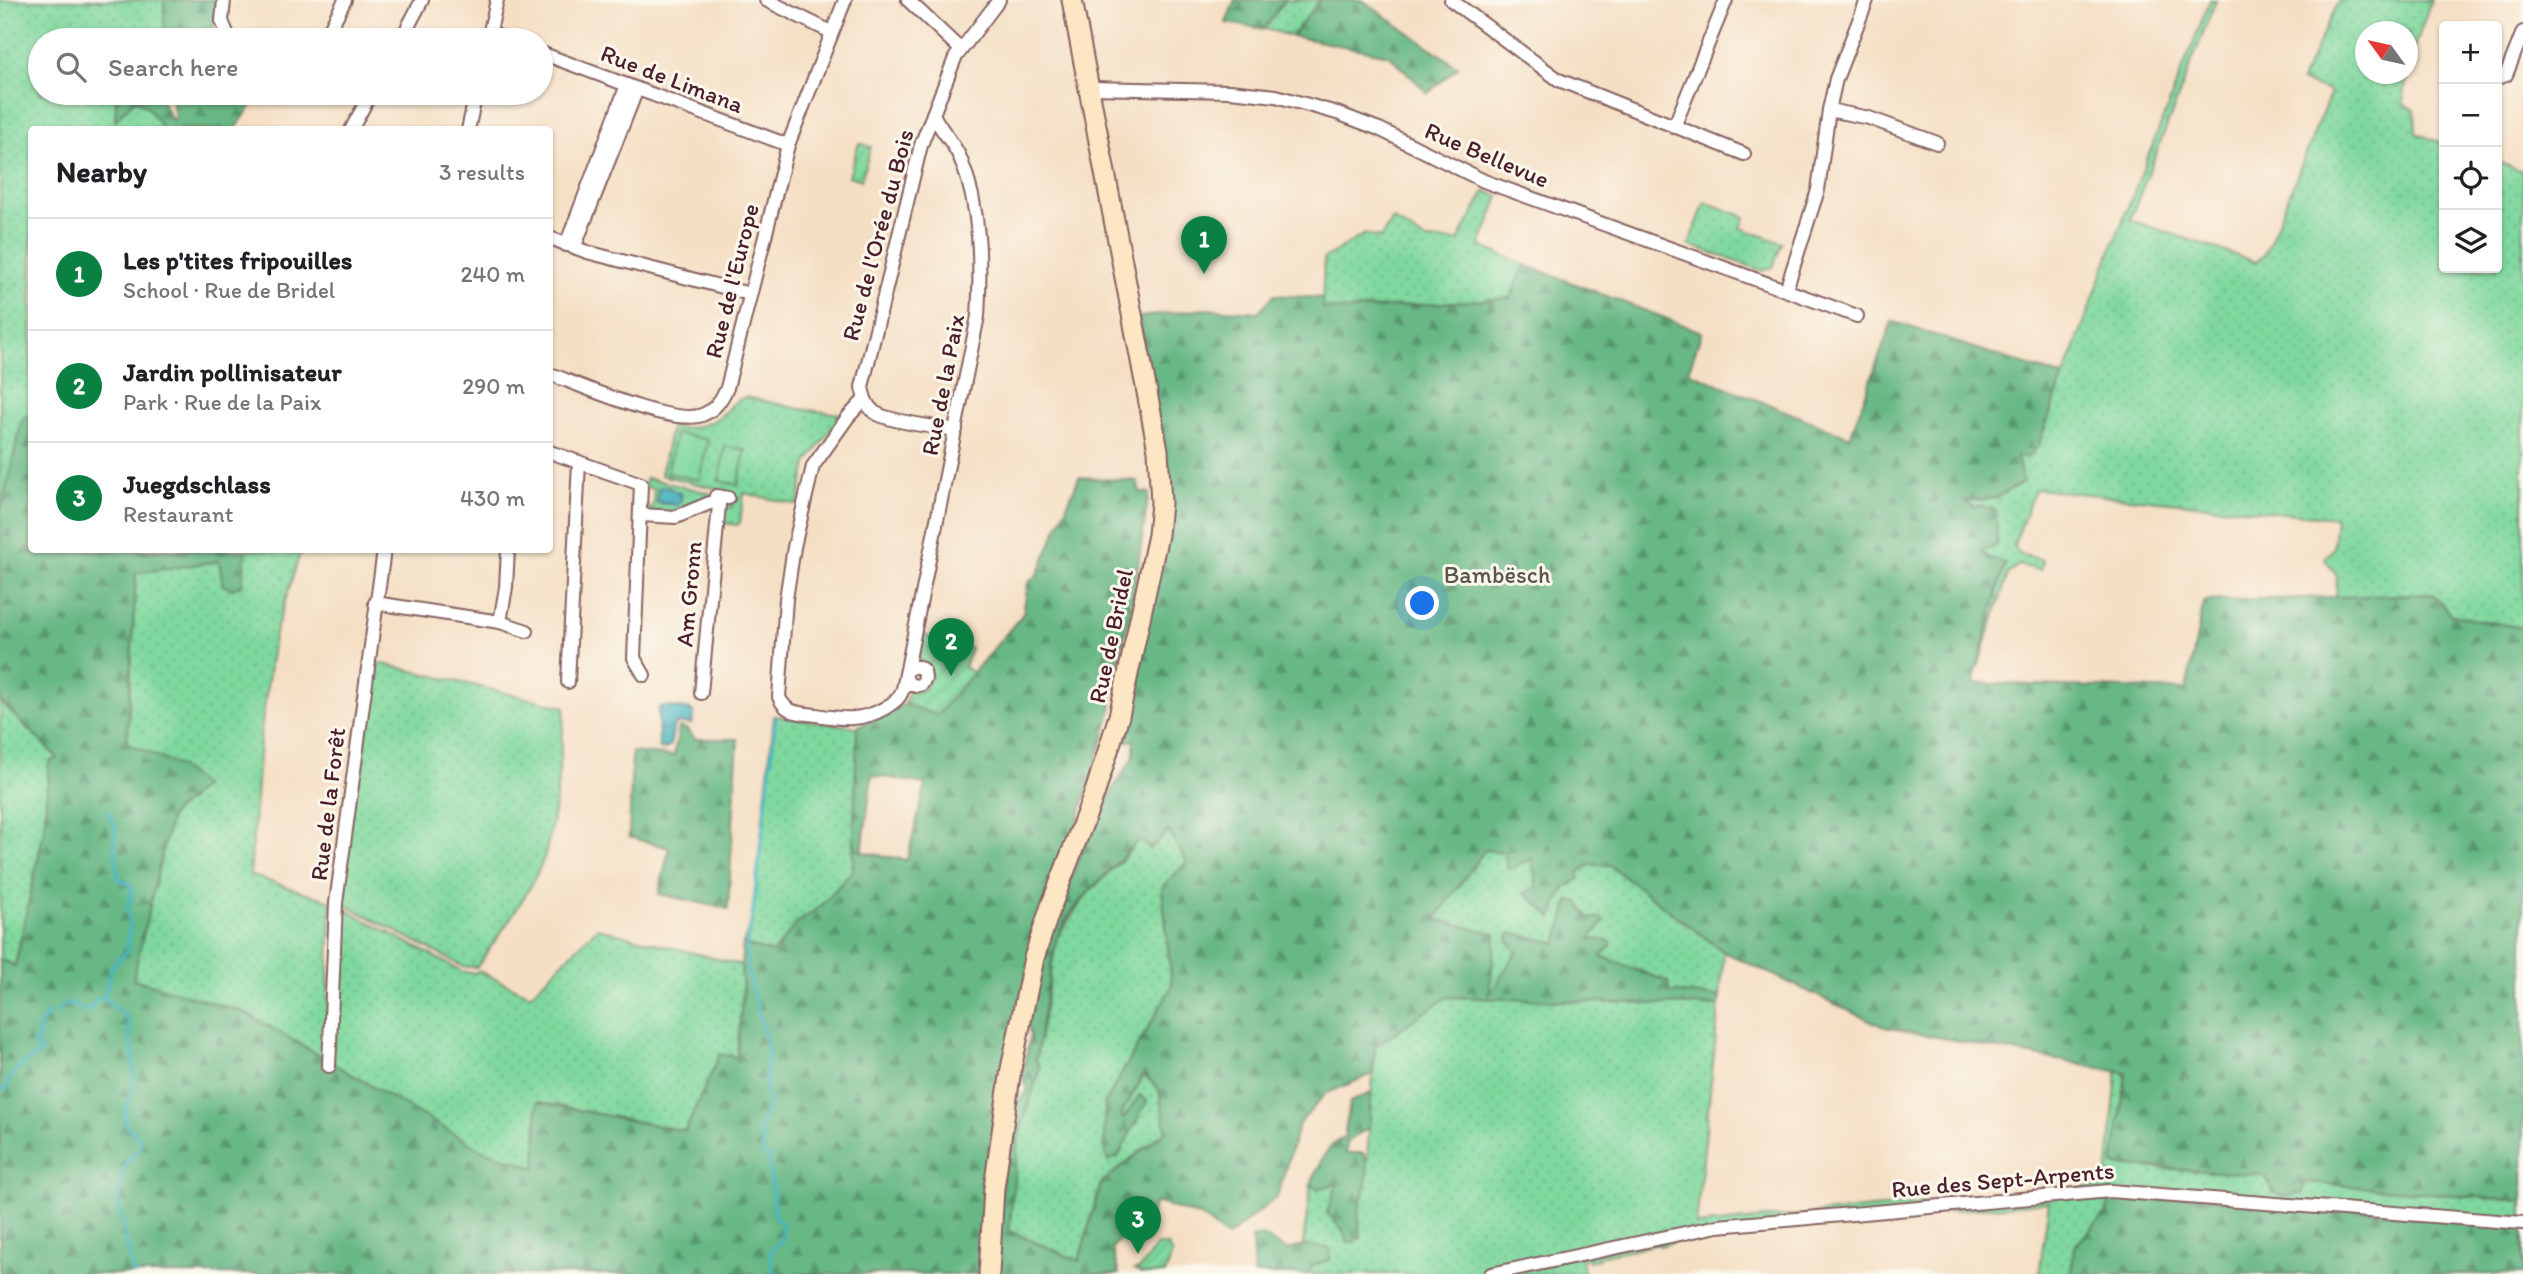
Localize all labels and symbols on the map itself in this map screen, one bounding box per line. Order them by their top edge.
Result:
north arrow [2355,21,2418,84]
street label: Rue de Limana [597,38,748,119]
street label: Rue Bellevue [1421,115,1554,194]
street label: Rue de l'Orée du Bois [835,126,920,344]
street label: Rue de l'Europe [698,200,765,361]
pin: 1 [1181,216,1227,274]
street label: Rue de la Paix [915,312,970,458]
street label: Am Gronn [669,539,708,648]
park label: Bambësch [1444,560,1550,589]
street label: Rue de Bridel [1082,566,1139,706]
your location [1405,586,1439,620]
pin: 2 [928,618,974,676]
street label: Rue de la Forêt [304,726,351,882]
street label: Rue des Sept-Arpents [1890,1155,2116,1204]
pin: 3 [1115,1196,1161,1254]

